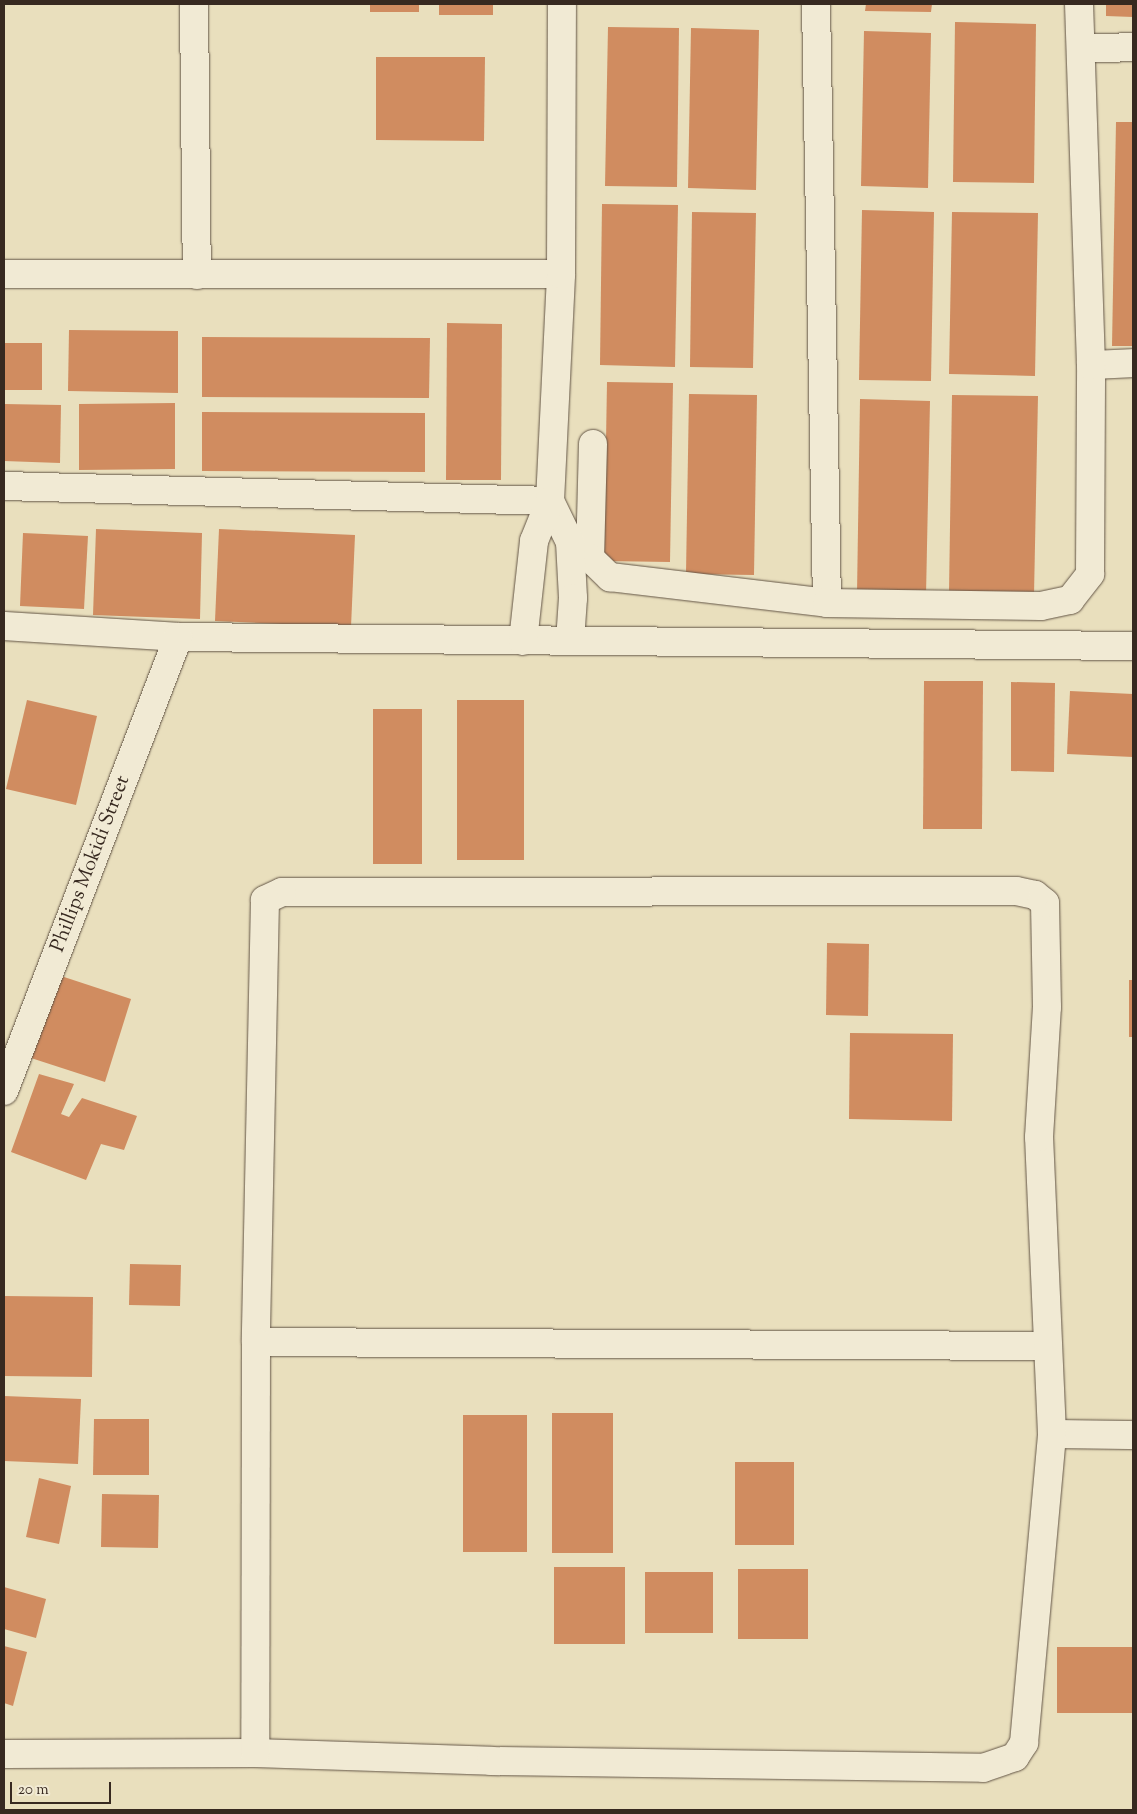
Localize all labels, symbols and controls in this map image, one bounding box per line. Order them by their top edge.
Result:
street label: Phillips Mokidi Street [46,772,136,956]
scale bar [12,1772,114,1804]
text: 20 m [18,1780,49,1801]

